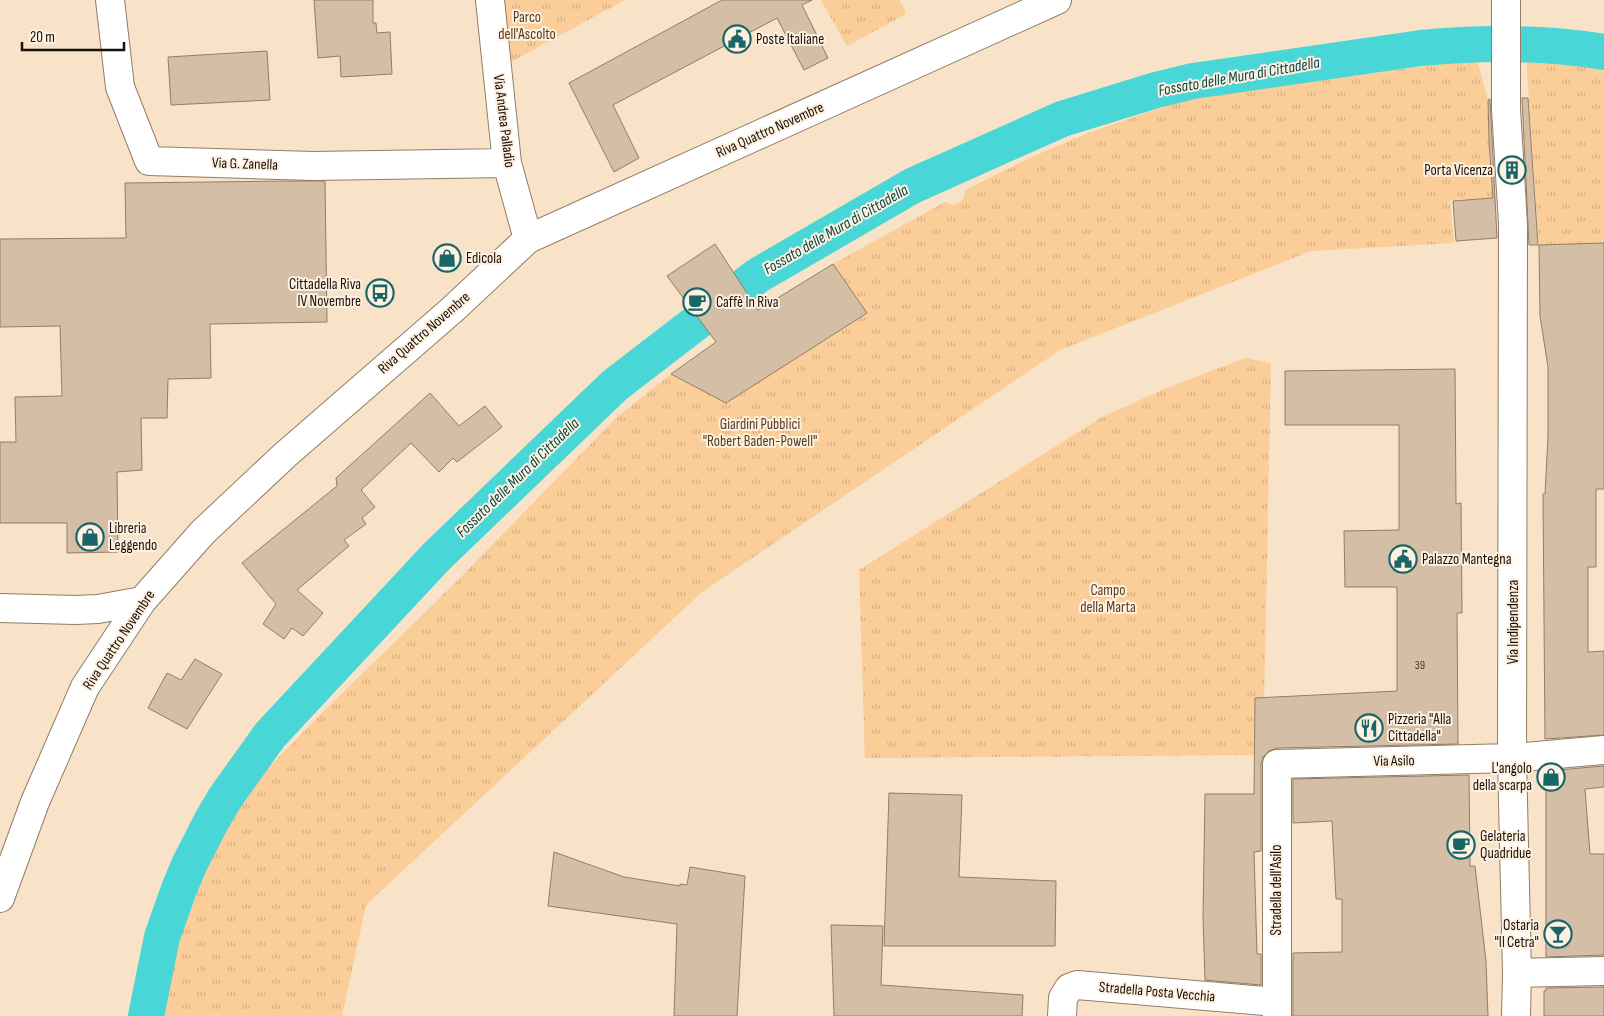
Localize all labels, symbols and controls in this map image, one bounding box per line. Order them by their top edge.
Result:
park label: Parco dell'Ascolto [498,8,556,44]
scale bar [22,20,125,52]
public building icon: Poste Italiane [722,24,752,54]
text: 20 m [30,28,55,47]
place label: Poste Italiane [756,30,824,49]
water label: Fossato delle Mura di Cittadella [1157,53,1322,101]
street label: Via Andrea Palladio [489,73,519,169]
street label: Riva Quattro Novembre [713,98,827,162]
street label: Via G. Zanella [212,153,279,175]
building icon: Porta Vicenza [1497,155,1527,185]
place label: Porta Vicenza [1424,161,1493,180]
water label: Fossato delle Mura di Cittadella [760,181,912,279]
shop icon: Edicola [432,243,462,273]
place label: Edicola [466,249,502,268]
place label: Cittadella Riva IV Novembre [289,275,361,311]
bus stop icon: Cittadella Riva IV Novembre [365,278,395,308]
cafe icon: Caffè In Riva [682,287,712,317]
street label: Riva Quattro Novembre [374,288,474,378]
place label: Caffè In Riva [716,293,779,312]
water label: Fossato delle Mura di Cittadella [453,414,584,542]
park label: Giardini Pubblici "Robert Baden-Powell" [703,415,817,451]
place label: Libreria Leggendo [109,519,157,555]
shop icon: Libreria Leggendo [75,522,105,552]
public building icon: Palazzo Mantegna [1388,544,1418,574]
place label: Palazzo Mantegna [1422,550,1512,569]
street label: Via Indipendenza [1504,579,1523,664]
park label: Campo della Marta [1080,581,1136,617]
street label: Riva Quattro Novembre [79,587,159,693]
house number: 39 [1415,658,1425,673]
place label: Pizzeria "Alla Cittadella" [1388,710,1452,746]
restaurant icon: Pizzeria "Alla Cittadella" [1354,713,1384,743]
street label: Via Asilo [1373,751,1415,771]
place label: L'angolo della scarpa [1473,759,1532,795]
shop icon: L'angolo della scarpa [1536,762,1566,792]
place label: Gelateria Quadridue [1480,827,1531,863]
cafe icon: Gelateria Quadridue [1446,830,1476,860]
street label: Stradella dell'Asilo [1267,845,1286,935]
place label: Ostaria "Il Cetra" [1494,916,1539,952]
bar icon: Ostaria "Il Cetra" [1543,919,1573,949]
street label: Stradella Posta Vecchia [1098,977,1216,1007]

